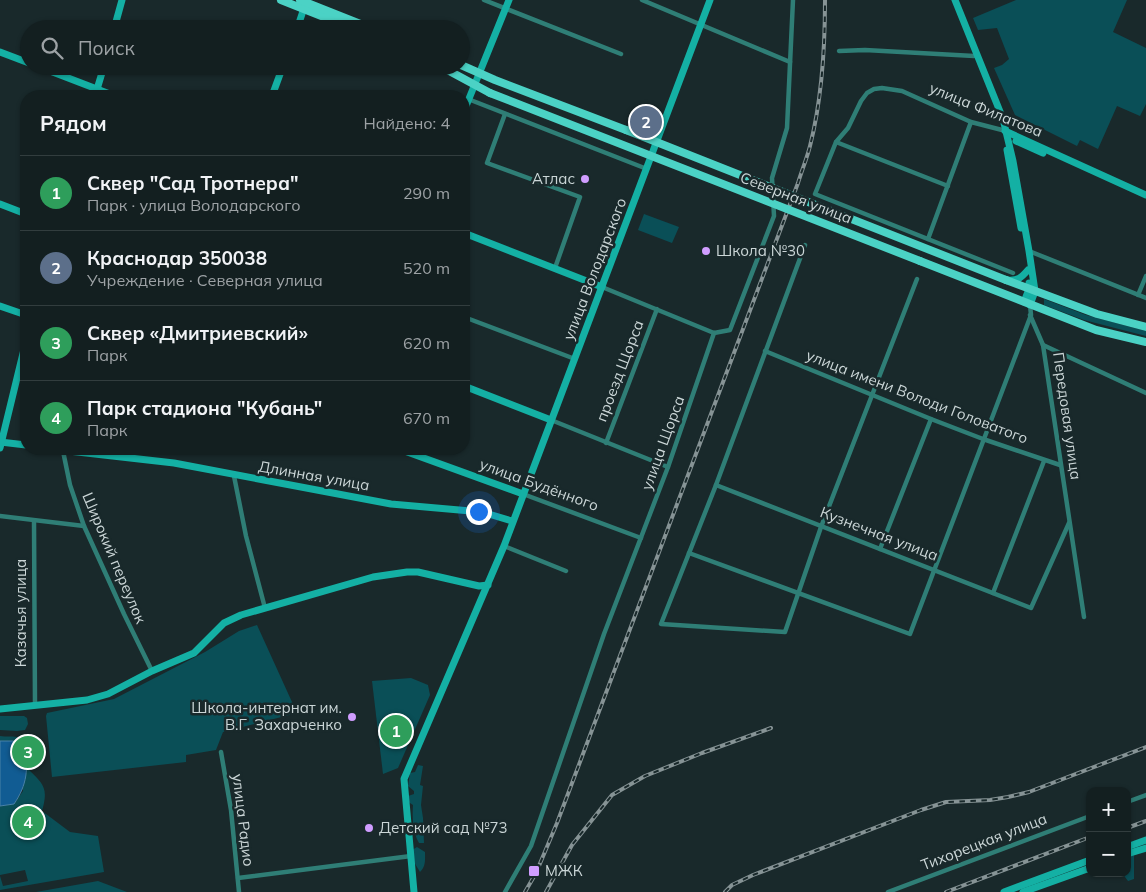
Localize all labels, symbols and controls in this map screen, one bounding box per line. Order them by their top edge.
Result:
search box [20,20,470,75]
icon: search [38,34,66,62]
text: Поиск [78,36,135,60]
street label: улица Филатова [927,78,1046,141]
pin: 2 [630,103,662,141]
text: Рядом [40,110,107,136]
text: Найдено: 4 [364,113,450,133]
street label: Северная улица [738,167,855,228]
place label: Атлас [532,169,575,188]
text: Сквер "Сад Тротнера" [87,171,298,195]
marker: Атлас [579,173,591,185]
text: 1 [51,183,61,203]
text: 290 m [403,183,450,203]
text: Парк · улица Володарского [87,195,301,215]
street label: улица Володарского [559,195,630,343]
place label: Школа №30 [716,241,805,260]
marker: Школа №30 [700,245,712,257]
text: Краснодар 350038 [87,246,267,270]
text: 2 [51,258,61,278]
text: 520 m [403,258,450,278]
text: Учреждение · Северная улица [87,270,323,290]
street label: проезд Щорса [591,317,648,424]
text: Сквер «Дмитриевский» [87,321,308,345]
text: 3 [51,333,61,353]
text: 620 m [403,333,450,353]
text: Парк [87,345,127,365]
street label: улица имени Володи Головатого [804,345,1031,448]
street label: Передовая улица [1049,351,1086,481]
street label: улица Щорса [637,393,688,493]
text: Парк стадиона "Кубань" [87,396,322,420]
text: 4 [51,408,61,428]
text: 670 m [403,408,450,428]
text: Парк [87,420,127,440]
street label: улица Будённого [477,454,601,515]
street label: Длинная улица [257,456,371,495]
street label: Широкий переулок [78,489,151,627]
your location [466,499,492,525]
street label: Кузнечная улица [817,502,941,565]
street label: Казачья улица [11,559,30,667]
place label: Школа-интернат им. В.Г. Захарченко [191,698,342,734]
marker: Школа-интернат им. В.Г. Захарченко [346,711,358,723]
pin: 1 [380,712,412,750]
pin: 3 [12,733,44,771]
street label: улица Радио [228,773,259,867]
map controls [1086,787,1131,877]
button: + [1086,787,1131,832]
pin: 4 [12,803,44,841]
street label: Тихорецкая улица [918,809,1049,874]
place label: Детский сад №73 [379,818,508,837]
marker: Детский сад №73 [363,822,375,834]
button: − [1086,832,1131,877]
place label: МЖК [545,861,583,880]
marker: МЖК [527,864,541,878]

